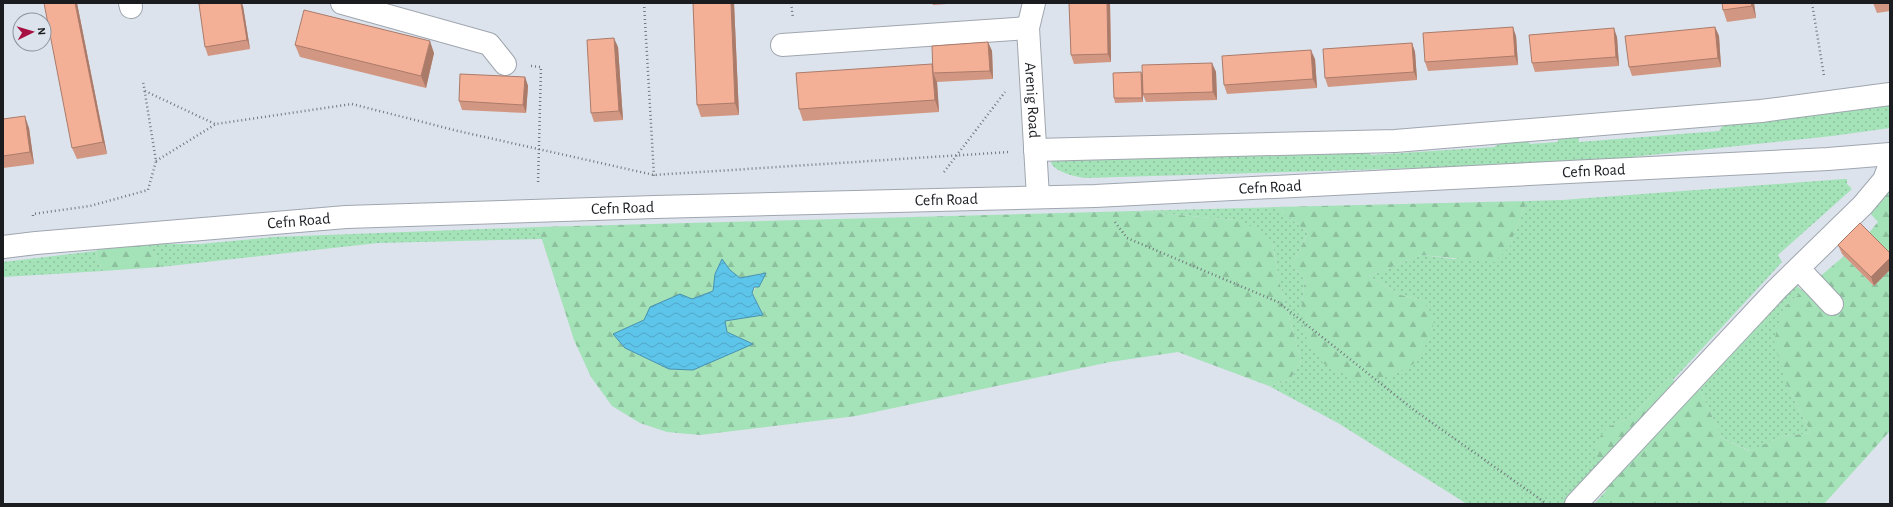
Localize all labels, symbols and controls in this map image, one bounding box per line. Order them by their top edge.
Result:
north arrow [12,12,52,52]
text: N [36,27,47,35]
street label: Arenig Road [1022,62,1043,139]
street label: Cefn Road [1562,161,1626,180]
street label: Cefn Road [1238,178,1302,197]
street label: Cefn Road [915,191,978,208]
street label: Cefn Road [591,199,654,217]
street label: Cefn Road [267,210,331,232]

